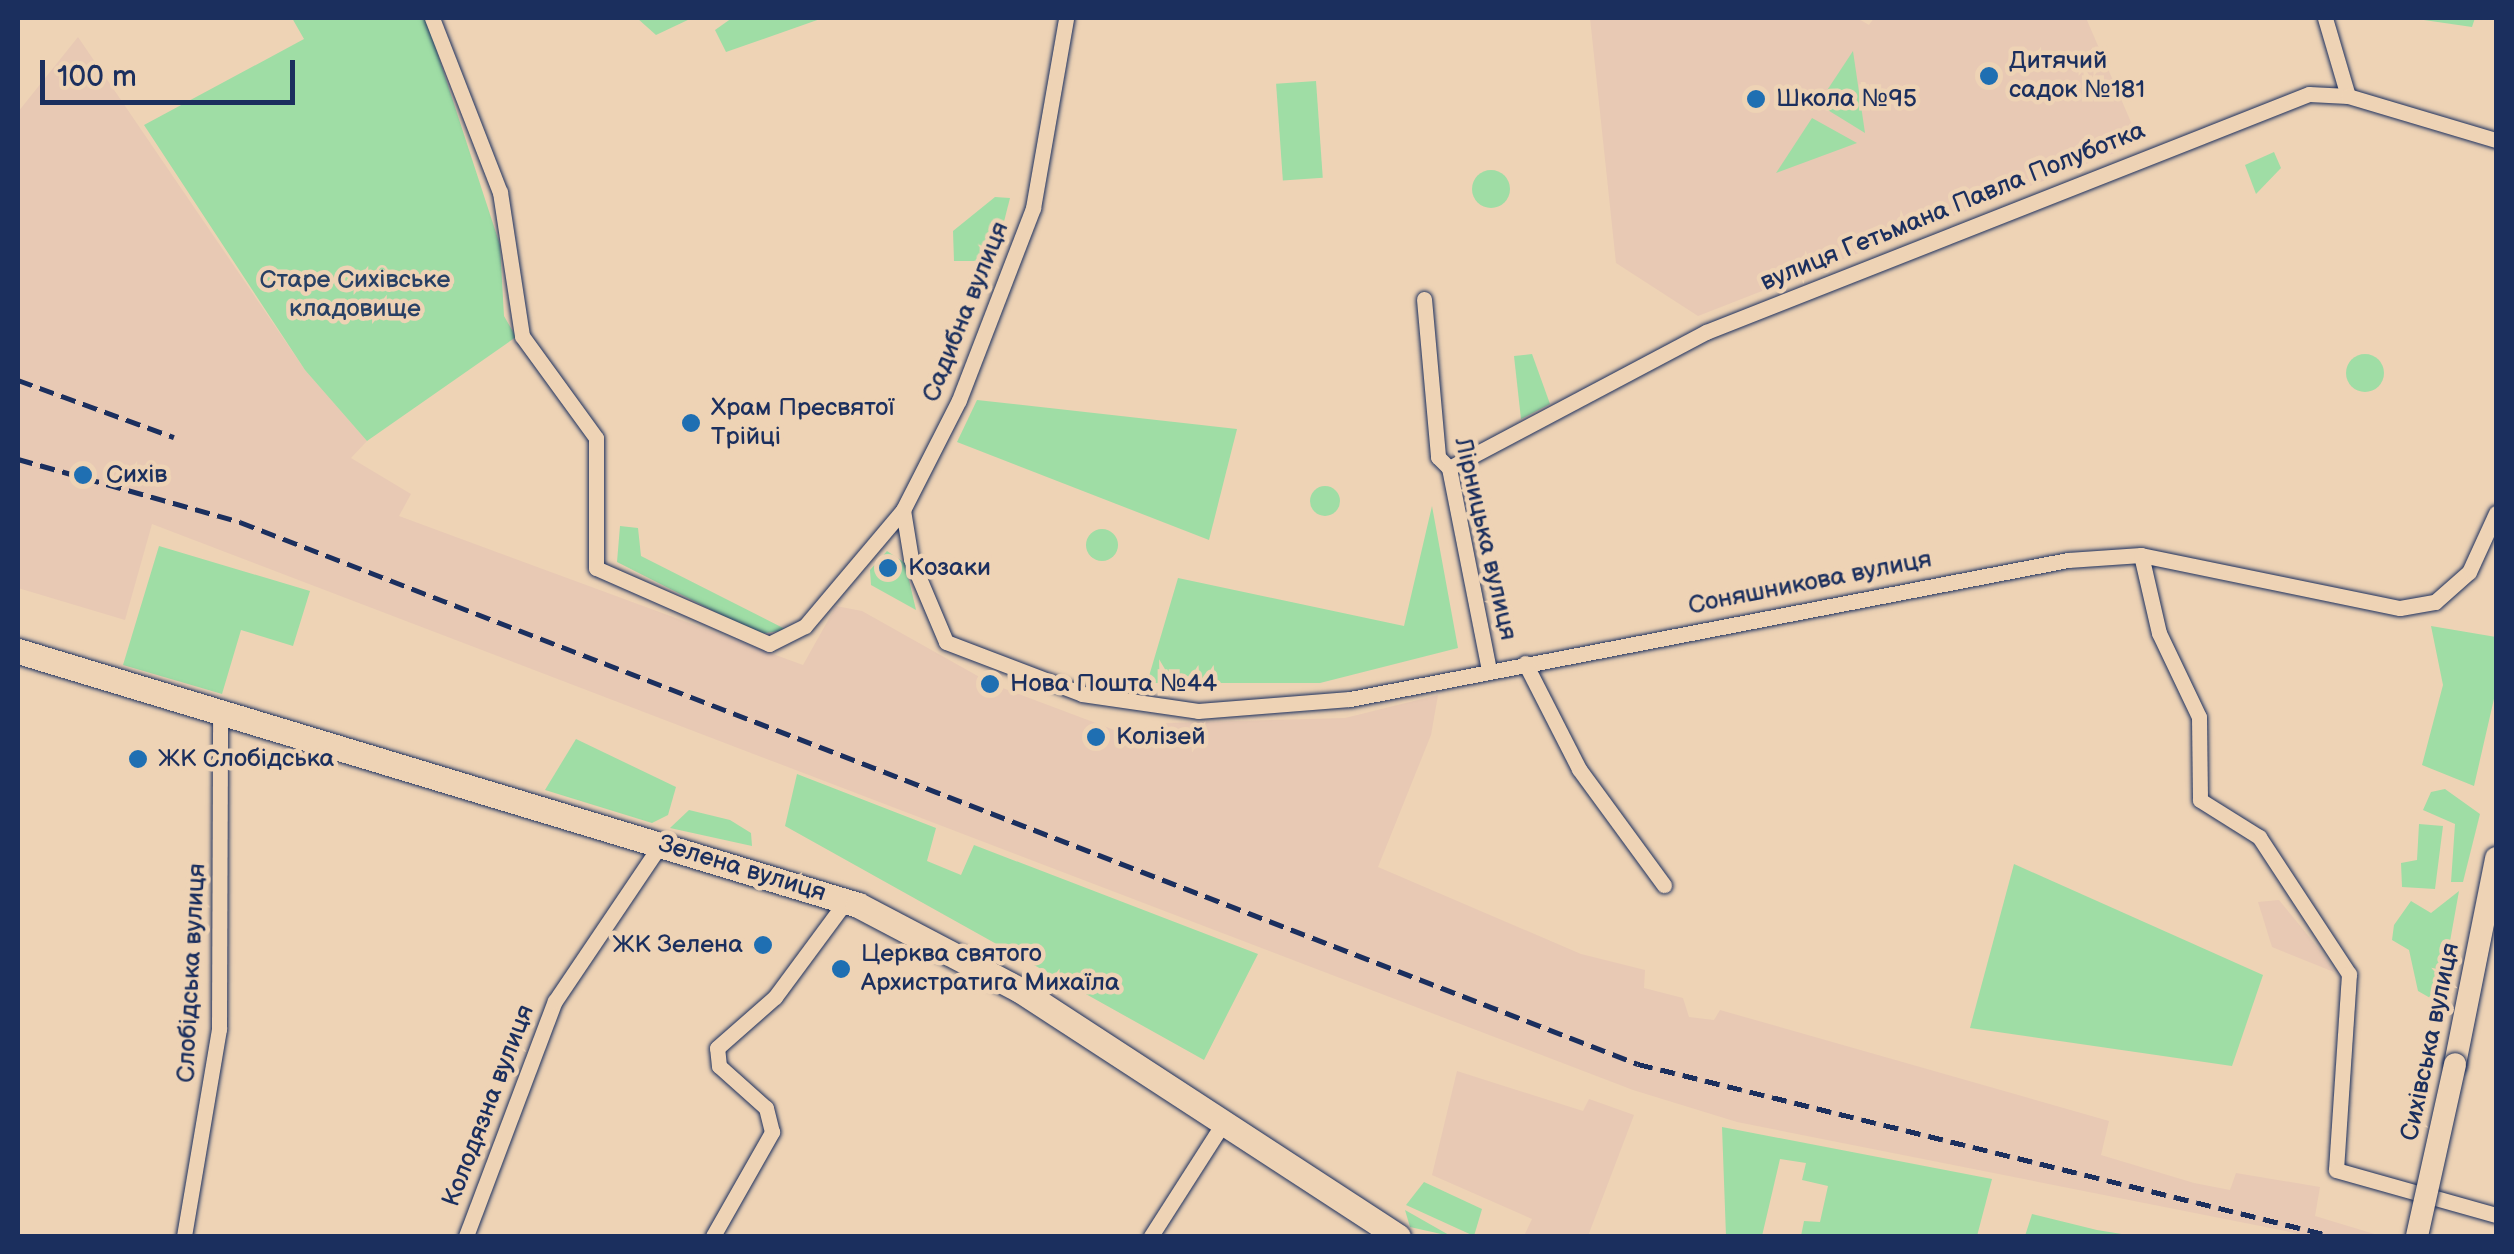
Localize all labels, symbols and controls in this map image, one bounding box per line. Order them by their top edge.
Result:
scale bar [45,40,300,102]
place label: Дитячий садок №181 [2009,47,2145,106]
text: 100 m [57,59,137,95]
marker: Дитячий садок №181 [1978,65,2000,87]
place label: Школа №95 [1776,84,1917,114]
marker: Школа №95 [1745,88,1767,110]
street label: вулиця Гетьмана Павла Полуботка [1756,116,2150,298]
street label: Садибна вулиця [916,218,1016,406]
park label: Старе Сихівське кладовище [260,266,450,325]
place label: Храм Пресвятої Трійці [711,394,894,453]
marker: Храм Пресвятої Трійці [680,412,702,434]
street label: Лірницька вулиця [1447,435,1523,643]
place label: Сихів [106,460,167,490]
marker: Сихів [70,462,96,488]
street label: Соняшникова вулиця [1686,545,1934,621]
place label: Козаки [908,553,991,583]
marker: Козаки [877,557,899,579]
place label: Нова Пошта №44 [1010,669,1217,699]
marker: Нова Пошта №44 [979,673,1001,695]
place label: Колізей [1116,722,1205,752]
marker: Колізей [1085,726,1107,748]
place label: ЖК Слобідська [158,744,334,774]
marker: ЖК Слобідська [127,748,149,770]
street label: Зелена вулиця [655,829,829,909]
street label: Слобідська вулиця [171,863,213,1083]
place label: ЖК Зелена [613,930,743,960]
marker: ЖК Зелена [752,934,774,956]
place label: Церква святого Архистратига Михаїла [861,940,1120,999]
street label: Сихівська вулиця [2395,940,2467,1144]
marker: Церква святого Архистратига Михаїла [830,958,852,980]
street label: Колодязна вулиця [437,1001,541,1211]

